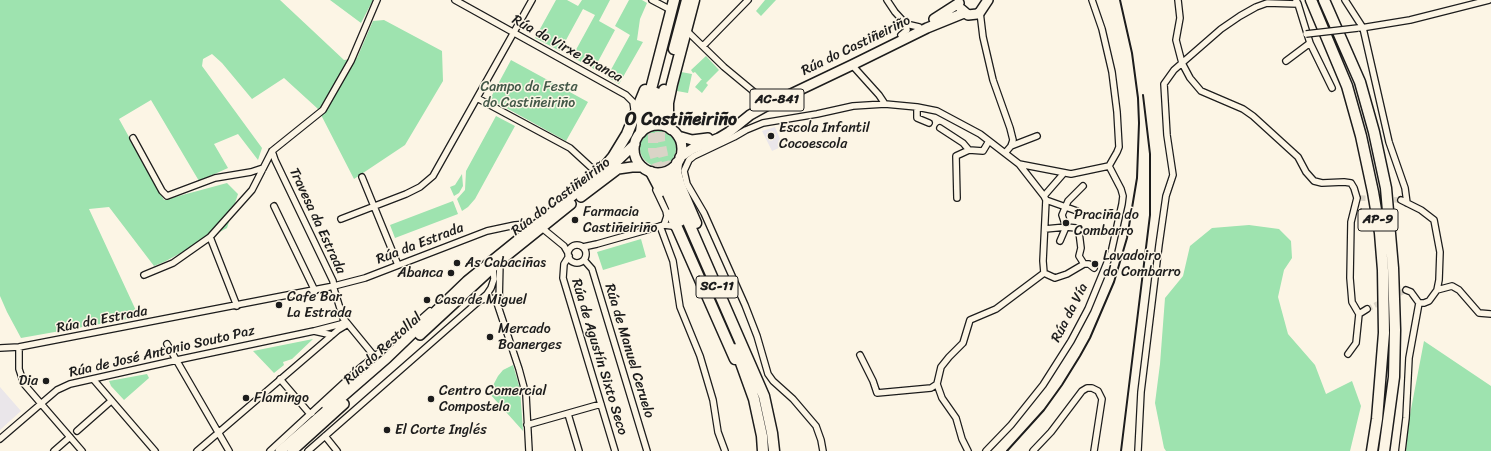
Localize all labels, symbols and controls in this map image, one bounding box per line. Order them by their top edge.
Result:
street label: Rúa da Virxe Branca [509,12,625,86]
street label: Rúa do Castiñeiriño [799,12,913,80]
park label: Campo da Festa do Castiñeiriño [480,79,578,112]
road number: AC-841 [750,89,804,111]
district label: O Castiñeiriño [625,109,737,131]
place label: Escola Infantil Cocoescola [779,120,870,152]
marker: Escola Infantil Cocoescola [766,131,776,141]
street label: Rúa do Castiñeiriño [508,154,614,240]
street label: Travesa da Estrada [285,165,349,277]
place label: Farmacia Castiñeiriño [583,204,657,236]
place label: Praciña do Combarro [1074,207,1139,240]
road number: AP-9 [1358,209,1398,231]
marker: Farmacia Castiñeiriño [570,215,580,225]
marker: Praciña do Combarro [1061,218,1071,228]
street label: Rúa da Estrada [374,220,466,268]
place label: Lavadoiro do Combarro [1103,248,1181,280]
place label: As Cabaciñas [465,255,546,271]
marker: As Cabaciñas [452,258,462,268]
marker: Lavadoiro do Combarro [1090,259,1100,269]
place label: Abanca [398,265,443,281]
marker: Abanca [446,268,456,278]
road number: SC-11 [696,276,738,298]
street label: Rúa de Agustín Sixto Seco [567,277,631,437]
street label: Rúa da Vía [1048,281,1092,345]
street label: Rúa de Manuel Ceruelo [601,282,657,420]
place label: Cafe Bar La Estrada [287,289,352,322]
place label: Casa de Miguel [435,292,527,308]
marker: Casa de Miguel [422,295,432,305]
marker: Cafe Bar La Estrada [274,300,284,310]
street label: Rúa da Estrada [55,303,149,337]
street label: Rúa do Restollal [341,310,425,388]
place label: Mercado Boanerges [498,321,562,354]
street label: Rúa de José Antonio Souto Paz [67,322,257,382]
marker: Mercado Boanerges [485,332,495,342]
place label: Dia [19,373,38,389]
marker: Dia [41,376,51,386]
place label: Centro Comercial Compostela [439,383,546,416]
place label: Flamingo [254,390,309,406]
marker: Flamingo [241,393,251,403]
marker: Centro Comercial Compostela [426,394,436,404]
place label: El Corte Inglés [395,422,487,438]
marker: El Corte Inglés [382,425,392,435]

